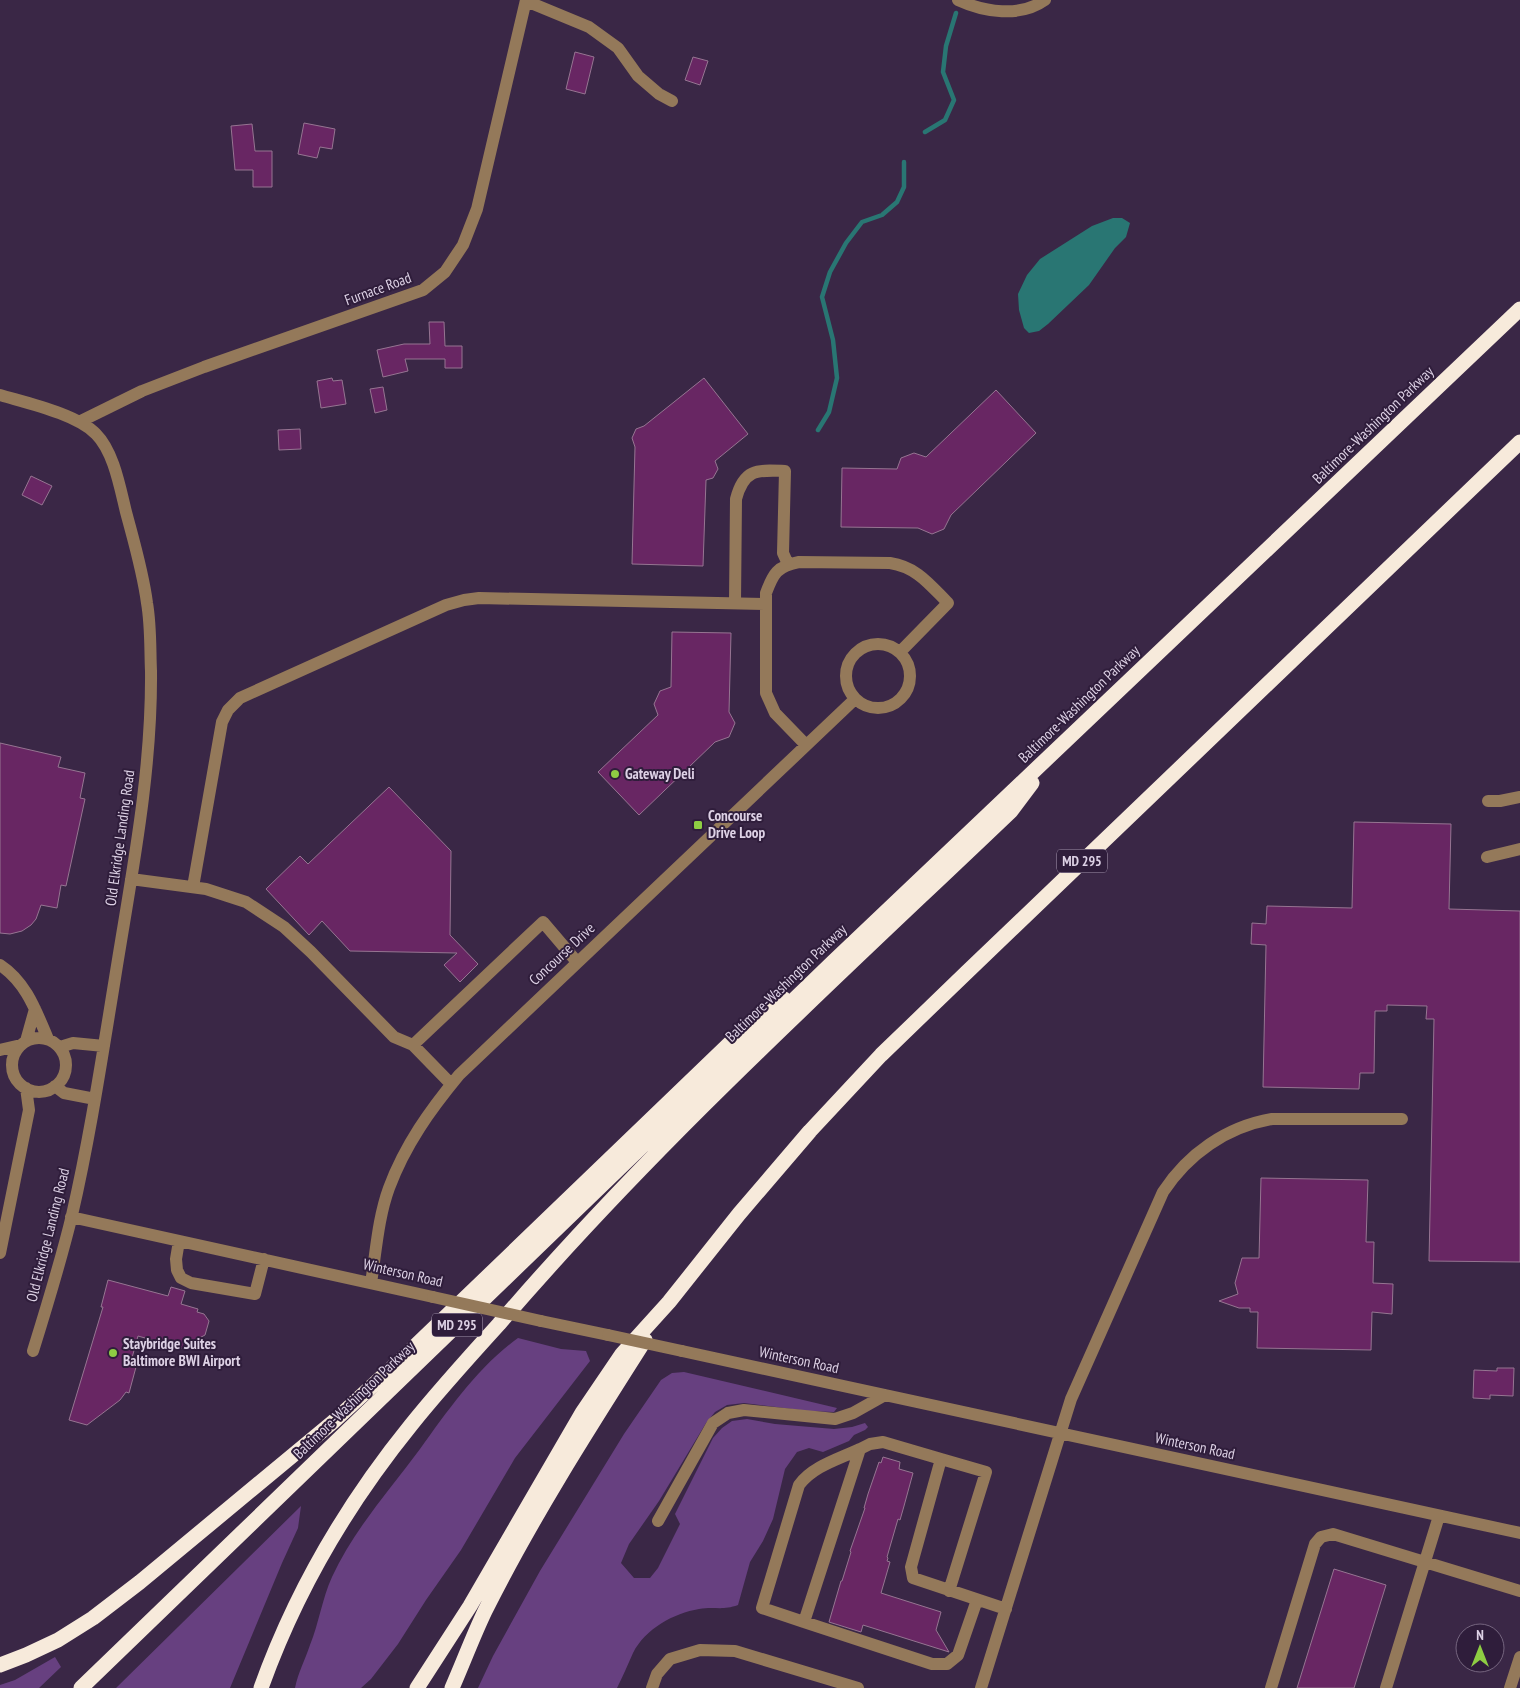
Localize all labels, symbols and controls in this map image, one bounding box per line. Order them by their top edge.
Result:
street label: Furnace Road [342,268,414,309]
street label: Baltimore-Washington Parkway [1308,362,1438,488]
street label: Baltimore-Washington Parkway [1014,641,1144,767]
place label: Gateway Deli [625,764,695,783]
marker: Gateway Deli [609,768,621,780]
street label: Old Elkridge Landing Road [101,769,138,907]
place label: Concourse Drive Loop [708,806,766,842]
marker: Concourse Drive Loop [692,819,704,831]
road number: MD 295 [1057,849,1107,872]
street label: Concourse Drive [525,918,599,989]
street label: Baltimore-Washington Parkway [721,920,851,1046]
street label: Old Elkridge Landing Road [22,1166,73,1304]
street label: Winterson Road [361,1254,445,1291]
road number: MD 295 [432,1314,482,1336]
place label: Staybridge Suites Baltimore BWI Airport [123,1334,241,1370]
street label: Baltimore-Washington Parkway [289,1337,419,1463]
street label: Winterson Road [757,1342,841,1377]
marker: Staybridge Suites Baltimore BWI Airport [107,1347,119,1359]
street label: Winterson Road [1153,1428,1237,1463]
north arrow [1455,1623,1505,1673]
text: N [1476,1626,1484,1644]

